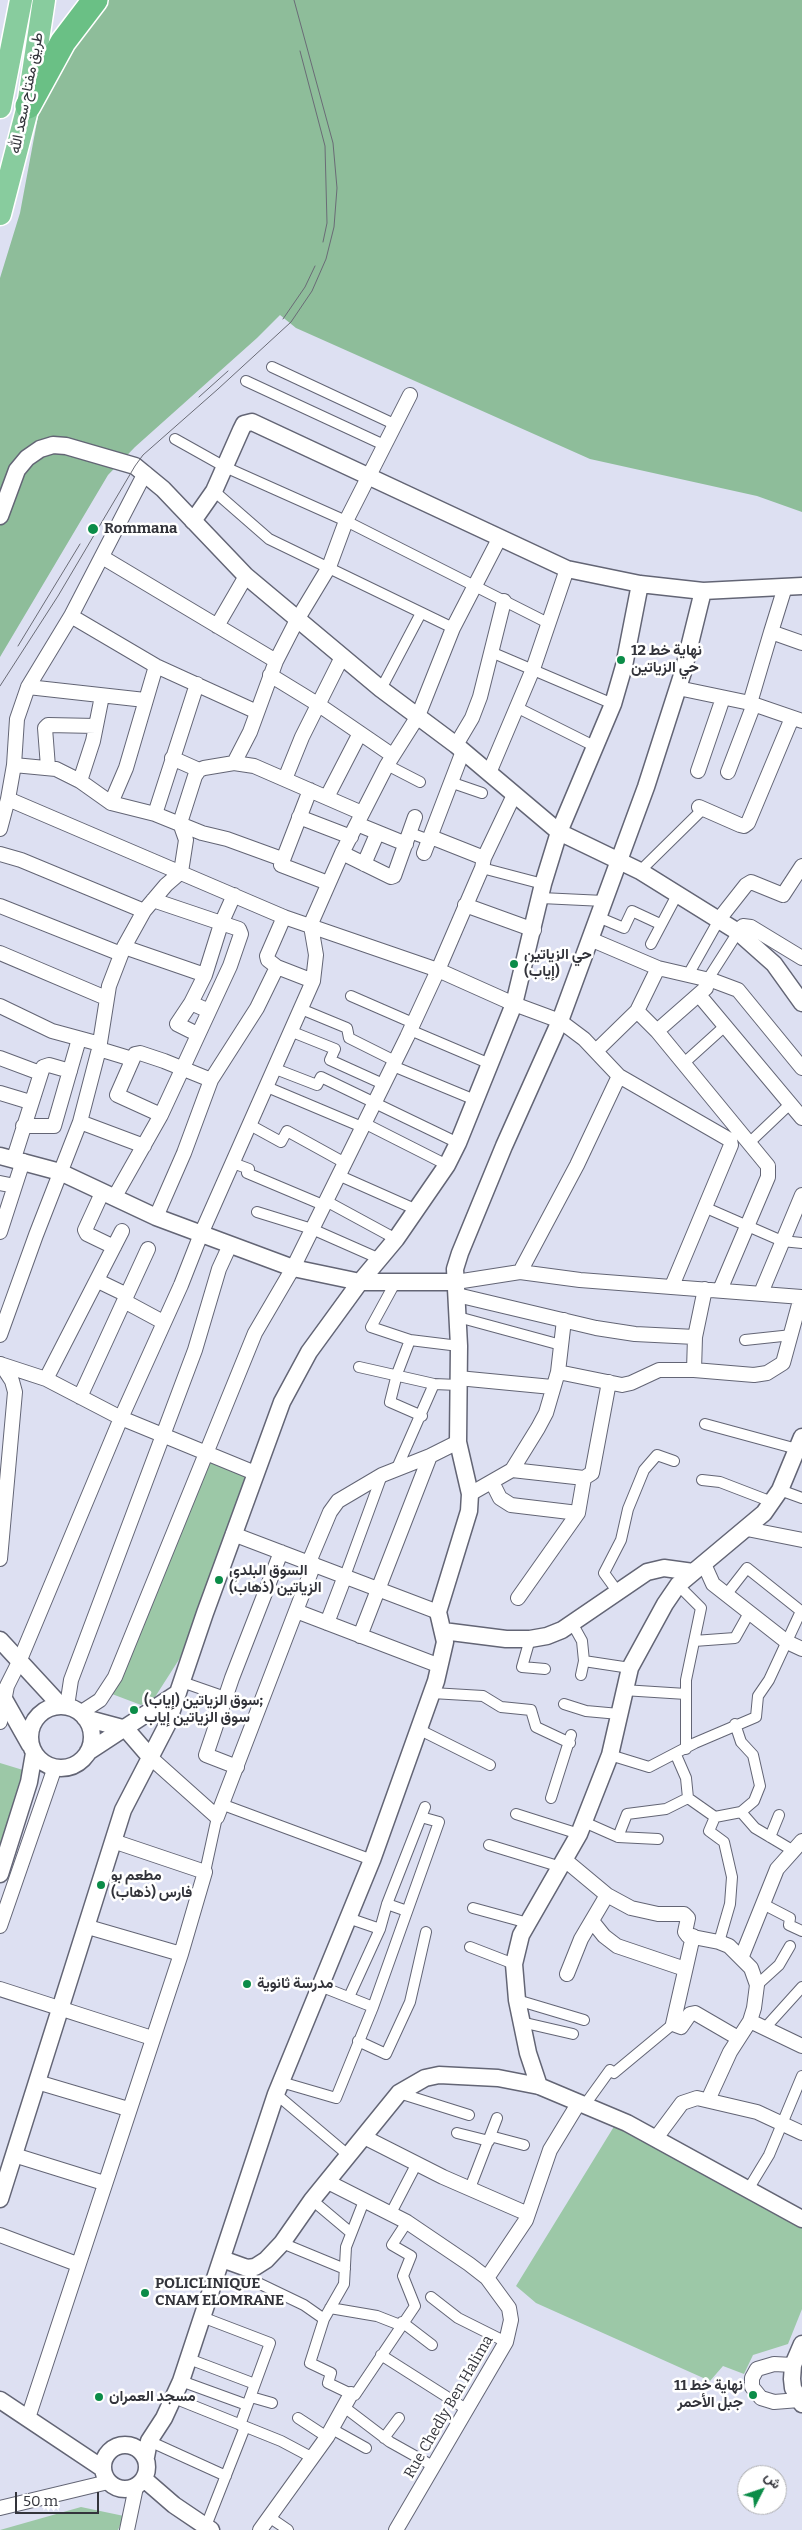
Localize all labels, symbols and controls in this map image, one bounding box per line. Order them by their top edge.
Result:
street label: طريق مفتاح سعد الله [6,31,48,155]
place label: Rommana [104,520,177,538]
marker: Rommana [86,522,100,536]
place label: نهاية خط 12 حي الزياتين [631,642,702,677]
marker: نهاية خط 12 حي الزياتين [615,654,627,666]
place label: حي الزياتين (إياب) [524,946,592,981]
marker: حي الزياتين (إياب) [508,958,520,970]
place label: السوق البلدي الزياتين (ذهاب) [229,1562,322,1597]
marker: السوق البلدي الزياتين (ذهاب) [213,1574,225,1586]
place label: سوق الزياتين (إياب); سوق الزياتين إياب [144,1692,263,1727]
marker: سوق الزياتين (إياب); سوق الزياتين إياب [128,1704,140,1716]
place label: مطعم بو فارس (ذهاب) [111,1867,192,1902]
marker: مطعم بو فارس (ذهاب) [95,1879,107,1891]
place label: مدرسة ثانوية [257,1975,333,1993]
marker: مدرسة ثانوية [241,1978,253,1990]
place label: POLICLINIQUE CNAM ELOMRANE [155,2275,284,2310]
marker: POLICLINIQUE CNAM ELOMRANE [139,2287,151,2299]
street label: Rue Chedly Ben Halima [401,2332,497,2482]
place label: نهاية خط 11 جبل الأحمر [674,2377,743,2412]
place label: مسجد العمران [109,2388,196,2406]
marker: نهاية خط 11 جبل الأحمر [747,2389,759,2401]
marker: مسجد العمران [93,2391,105,2403]
north arrow [737,2465,787,2515]
text: ش [761,2469,785,2492]
scale bar [18,2482,101,2514]
text: 50 m [23,2492,58,2510]

